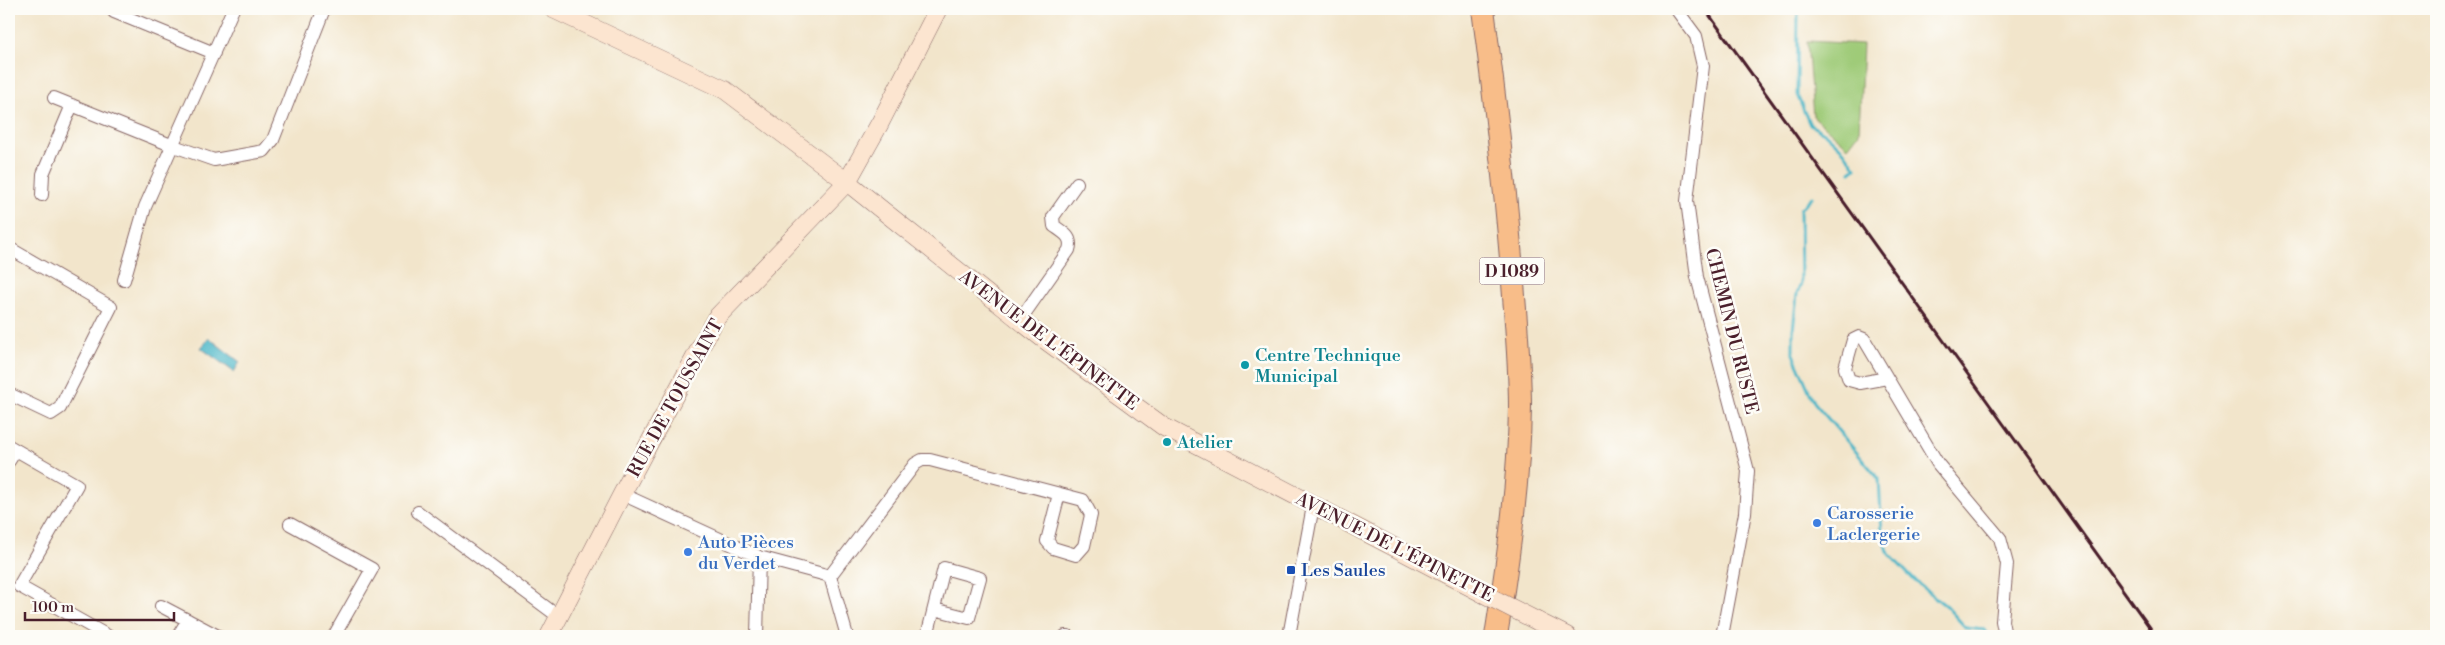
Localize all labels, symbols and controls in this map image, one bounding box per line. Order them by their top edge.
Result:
street label: CHEMIN DU RUSTE [1700,246,1763,416]
road number: D 1089 [1480,258,1544,284]
street label: AVENUE DE L'ÉPINETTE [953,265,1143,416]
street label: RUE DE TOUSSAINT [622,315,729,481]
place label: Centre Technique Municipal [1255,344,1401,388]
marker: Centre Technique Municipal [1239,359,1251,371]
place label: Atelier [1176,431,1233,454]
marker: Atelier [1161,436,1173,448]
street label: AVENUE DE L'ÉPINETTE [1291,487,1498,608]
place label: Carosserie Laclergerie [1827,502,1920,546]
marker: Carosserie Laclergerie [1811,517,1823,529]
place label: Auto Pièces du Verdet [697,531,794,575]
marker: Auto Pièces du Verdet [682,546,694,558]
place label: Les Saules [1301,559,1386,582]
marker: Les Saules [1285,564,1297,576]
scale bar [25,590,174,622]
text: 100 m [32,598,74,617]

